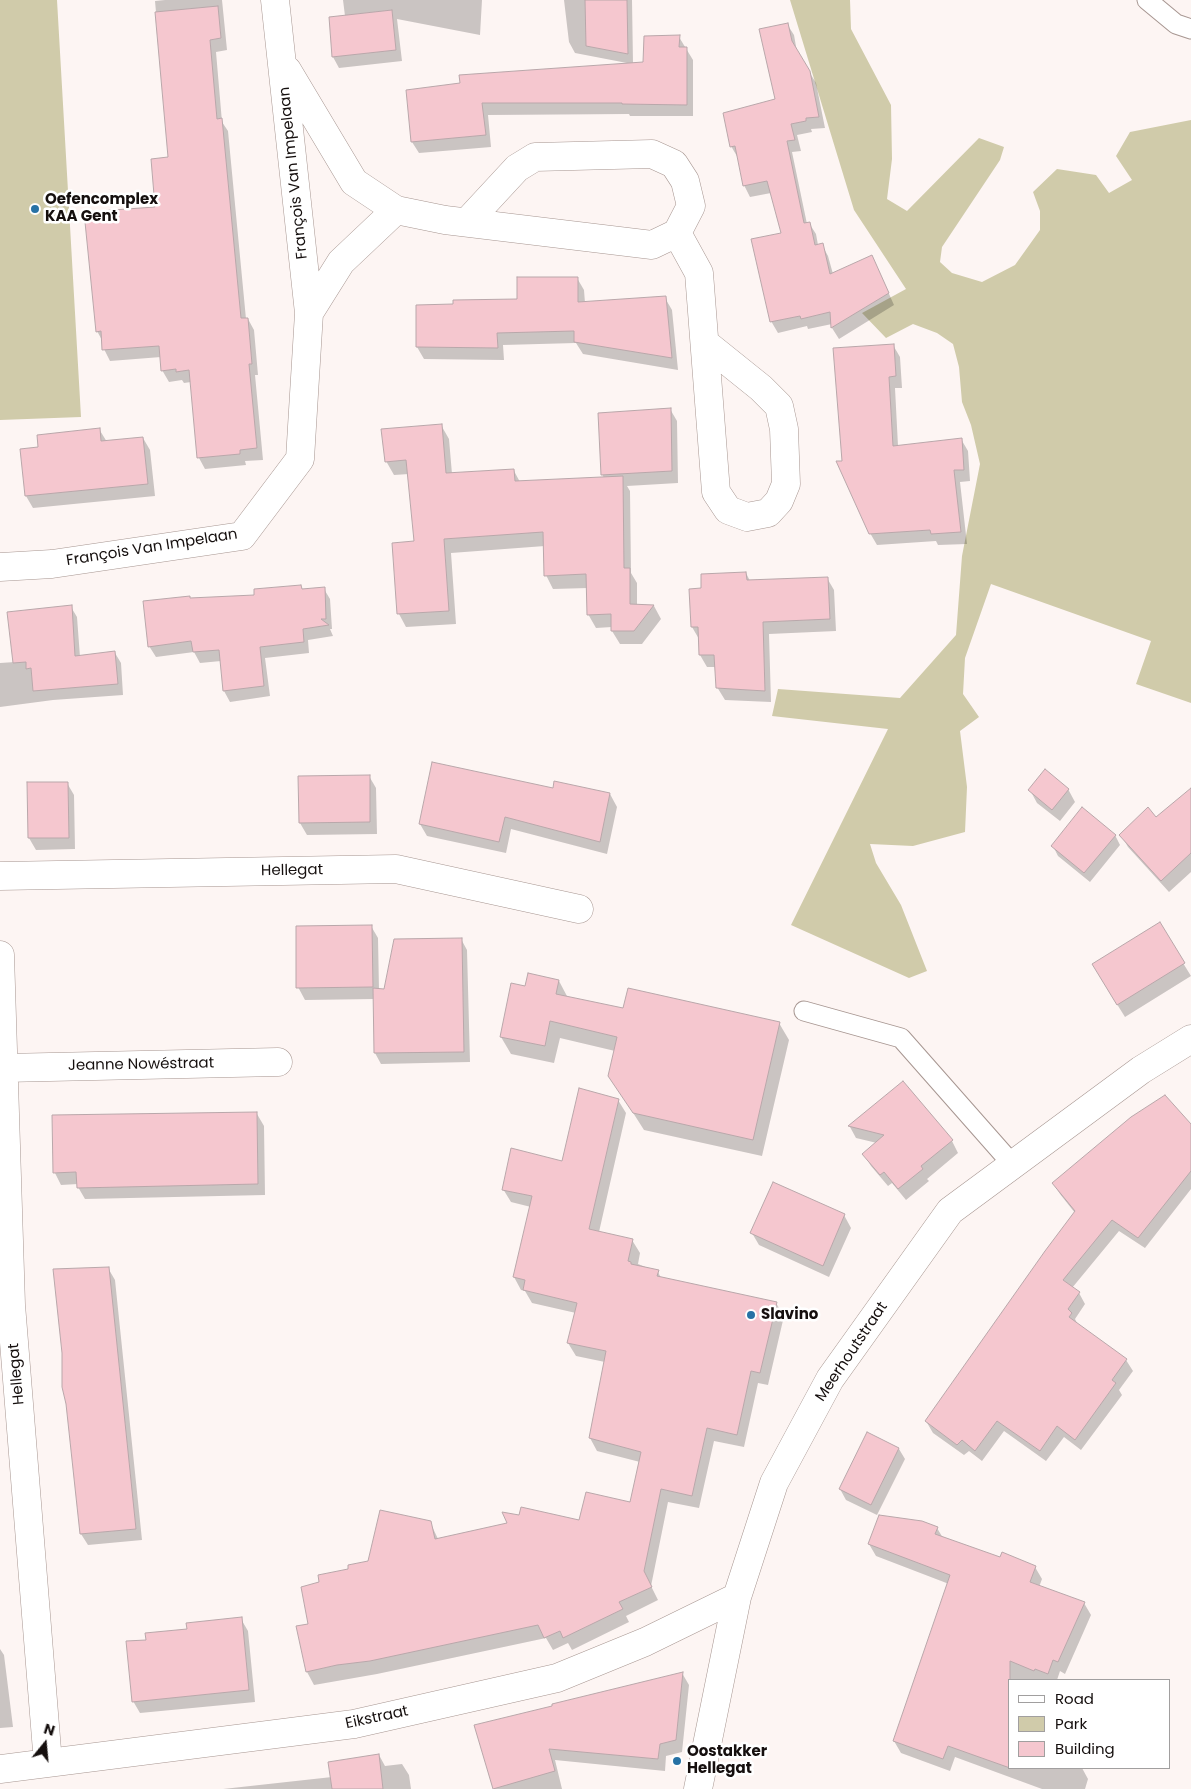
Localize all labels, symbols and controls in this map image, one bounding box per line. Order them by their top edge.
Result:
street label: François Van Impelaan [276,86,312,260]
place label: Oefencomplex KAA Gent [45,191,158,226]
marker: Oefencomplex KAA Gent [29,203,41,215]
street label: François Van Impelaan [65,526,239,570]
street label: Hellegat [261,861,323,881]
street label: Jeanne Nowéstraat [68,1055,214,1075]
street label: Meerhoutstraat [812,1299,892,1405]
place label: Slavino [761,1306,818,1324]
marker: Slavino [745,1309,757,1321]
street label: Hellegat [5,1342,29,1406]
legend [1008,1679,1171,1769]
text: Road [1055,1688,1094,1709]
street label: Eikstraat [344,1703,410,1733]
text: Park [1055,1713,1087,1734]
north arrow [20,1719,70,1769]
text: N [41,1719,57,1741]
text: Building [1055,1738,1115,1759]
place label: Oostakker Hellegat [687,1743,767,1778]
marker: Oostakker Hellegat [671,1755,683,1767]

